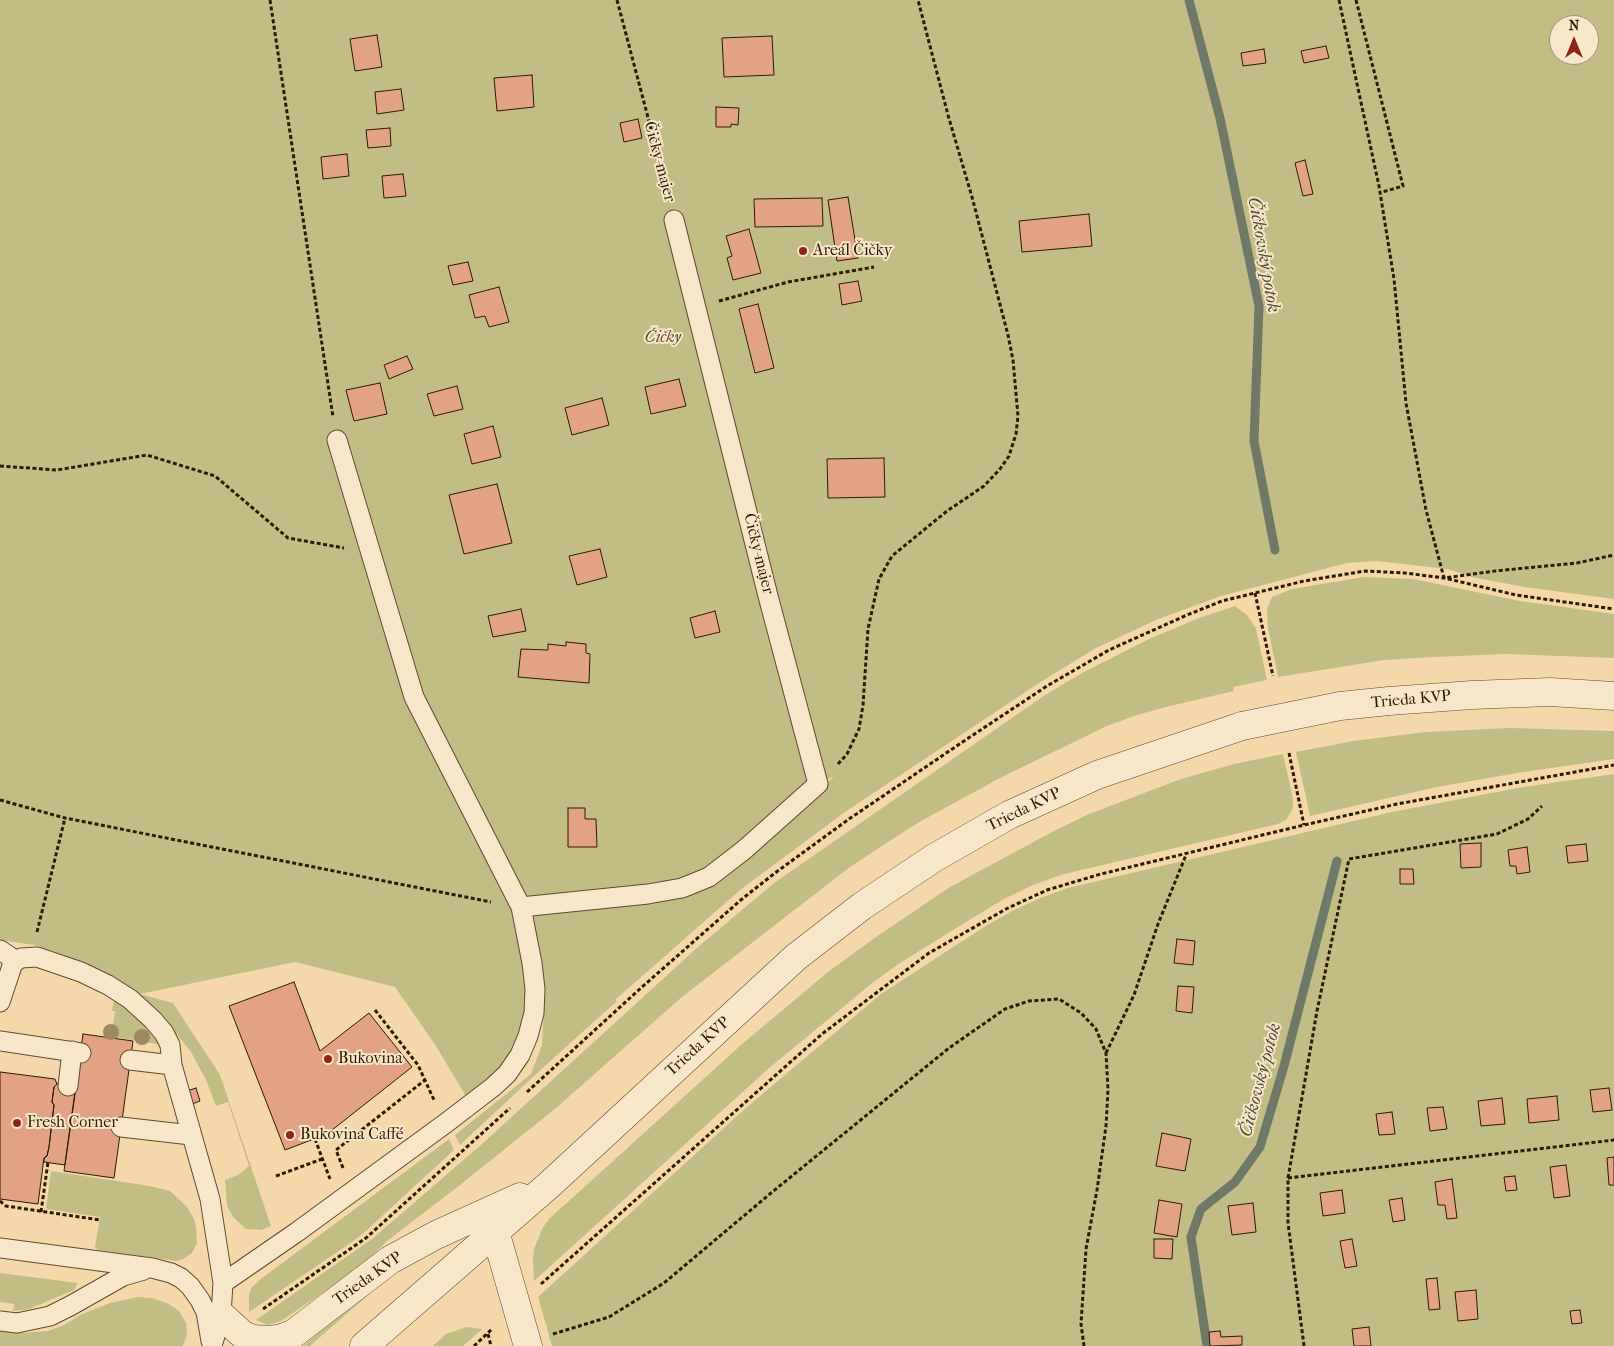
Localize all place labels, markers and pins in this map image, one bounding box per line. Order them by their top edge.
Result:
place label: Areál Čičky [813,241,892,261]
marker: Areál Čičky [797,245,809,257]
place label: Bukovina [338,1049,403,1069]
marker: Bukovina [322,1053,334,1065]
place label: Fresh Corner [27,1113,118,1133]
marker: Fresh Corner [11,1117,23,1129]
place label: Bukovina Caffé [300,1125,404,1145]
marker: Bukovina Caffé [284,1129,296,1141]

